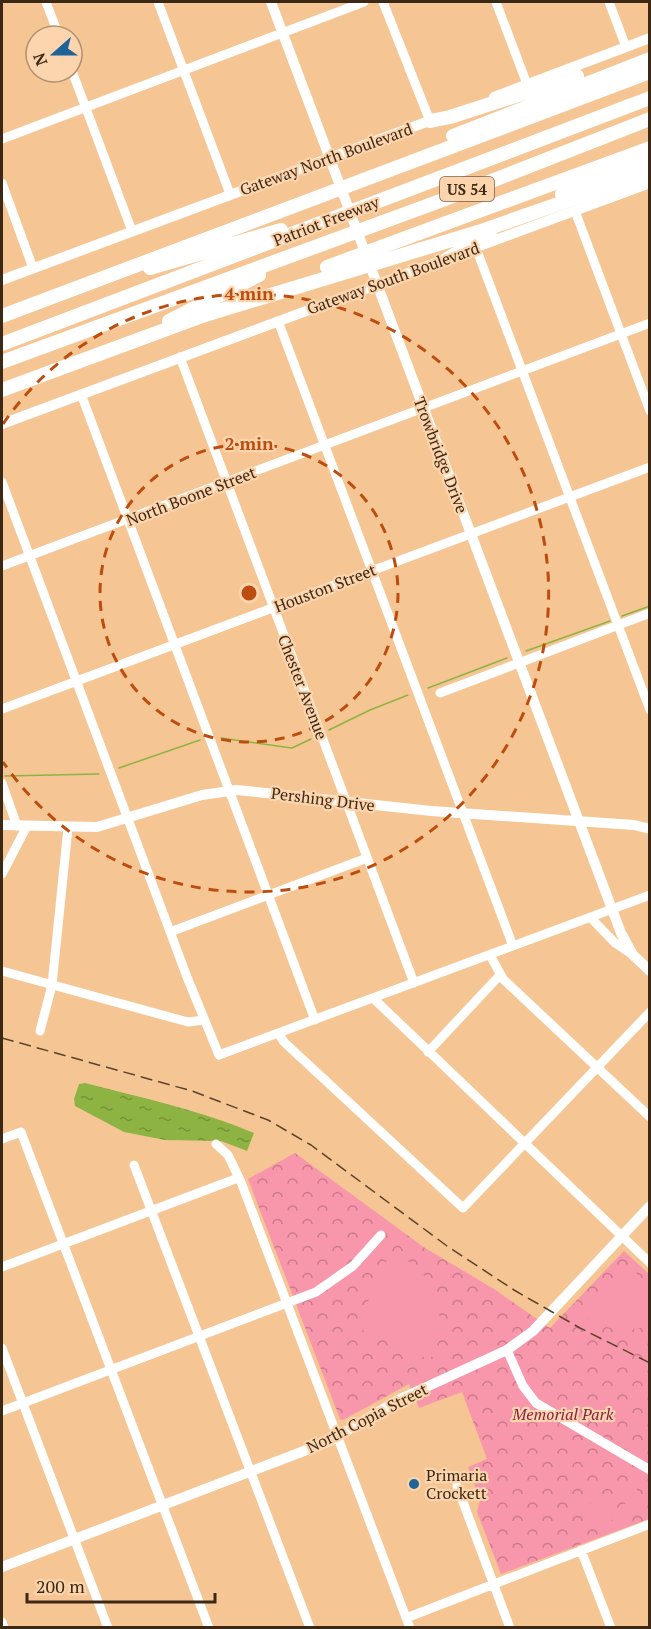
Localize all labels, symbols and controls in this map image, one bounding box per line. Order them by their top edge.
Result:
north arrow [24,24,84,84]
text: N [28,50,52,69]
street label: Gateway North Boulevard [237,117,416,201]
road number: US 54 [440,177,494,201]
street label: Patriot Freeway [270,190,383,251]
street label: Gateway South Boulevard [304,236,482,320]
text: 4 min [224,281,274,305]
street label: Trowbridge Drive [409,394,473,516]
text: 2 min [224,431,274,455]
street label: North Boone Street [123,461,259,531]
street label: Houston Street [271,558,379,618]
centre of rings [239,583,259,603]
street label: Chester Avenue [273,631,333,743]
street label: Pershing Drive [270,782,376,816]
street label: North Copia Street [303,1378,431,1458]
park label: Memorial Park [512,1403,614,1425]
place label: Primaria Crockett [426,1464,487,1504]
marker: Primaria Crockett [407,1477,421,1491]
scale bar [27,1566,214,1604]
text: 200 m [36,1574,85,1598]

